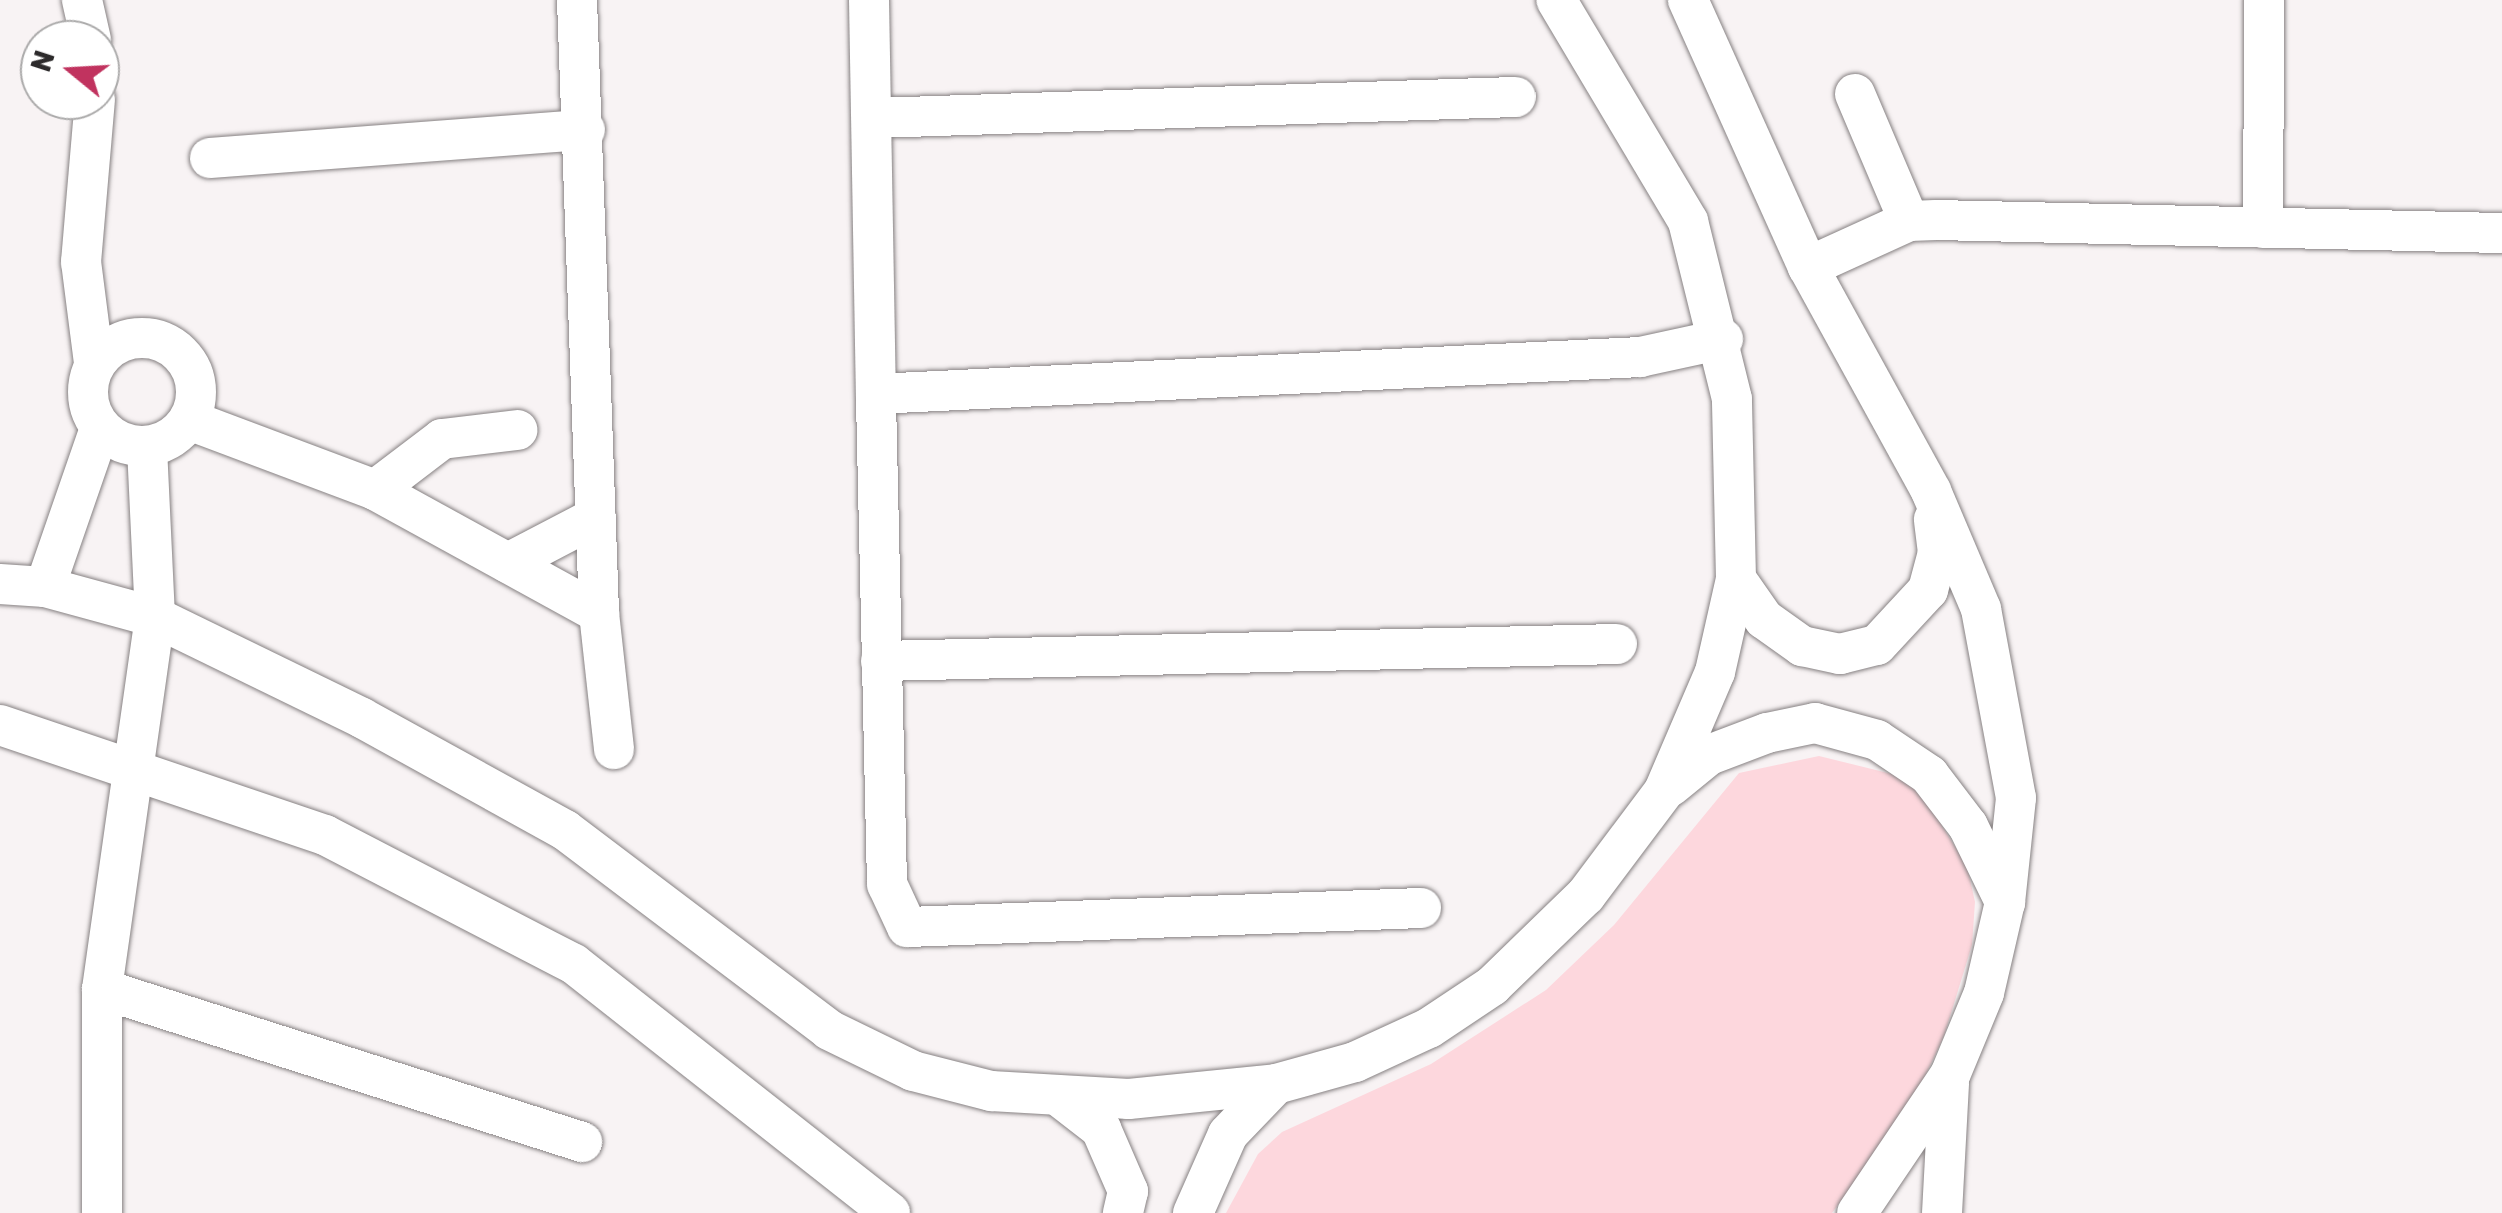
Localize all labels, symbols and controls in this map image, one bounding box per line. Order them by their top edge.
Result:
north arrow [20,20,120,120]
text: N [24,47,62,76]

